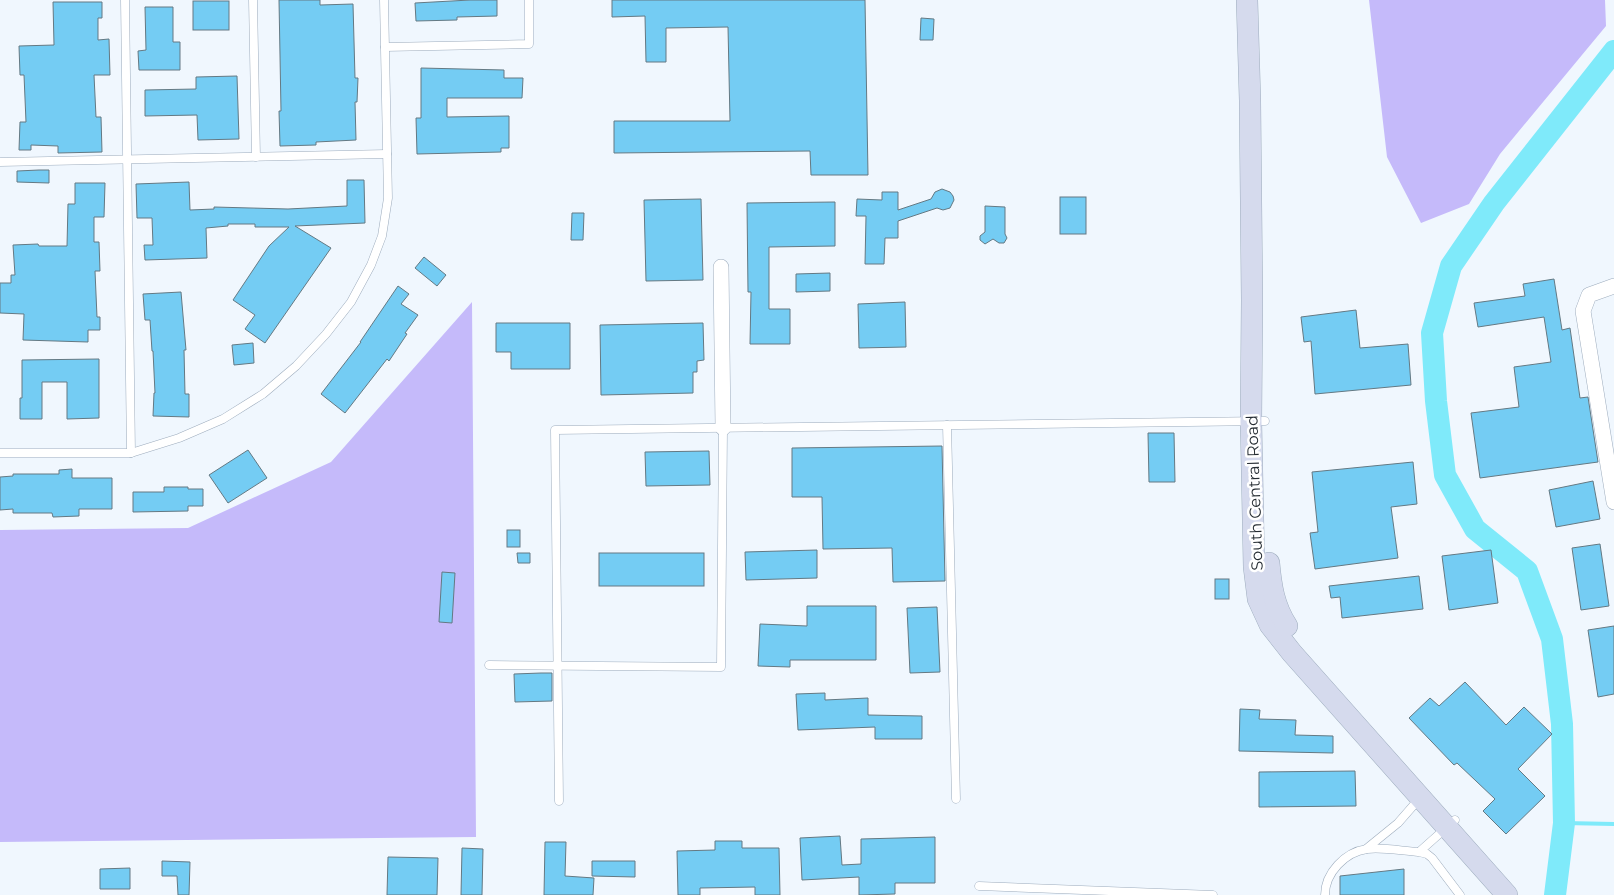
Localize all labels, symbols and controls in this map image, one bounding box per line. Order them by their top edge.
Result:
street label: South Central Road [1242,415,1267,571]

